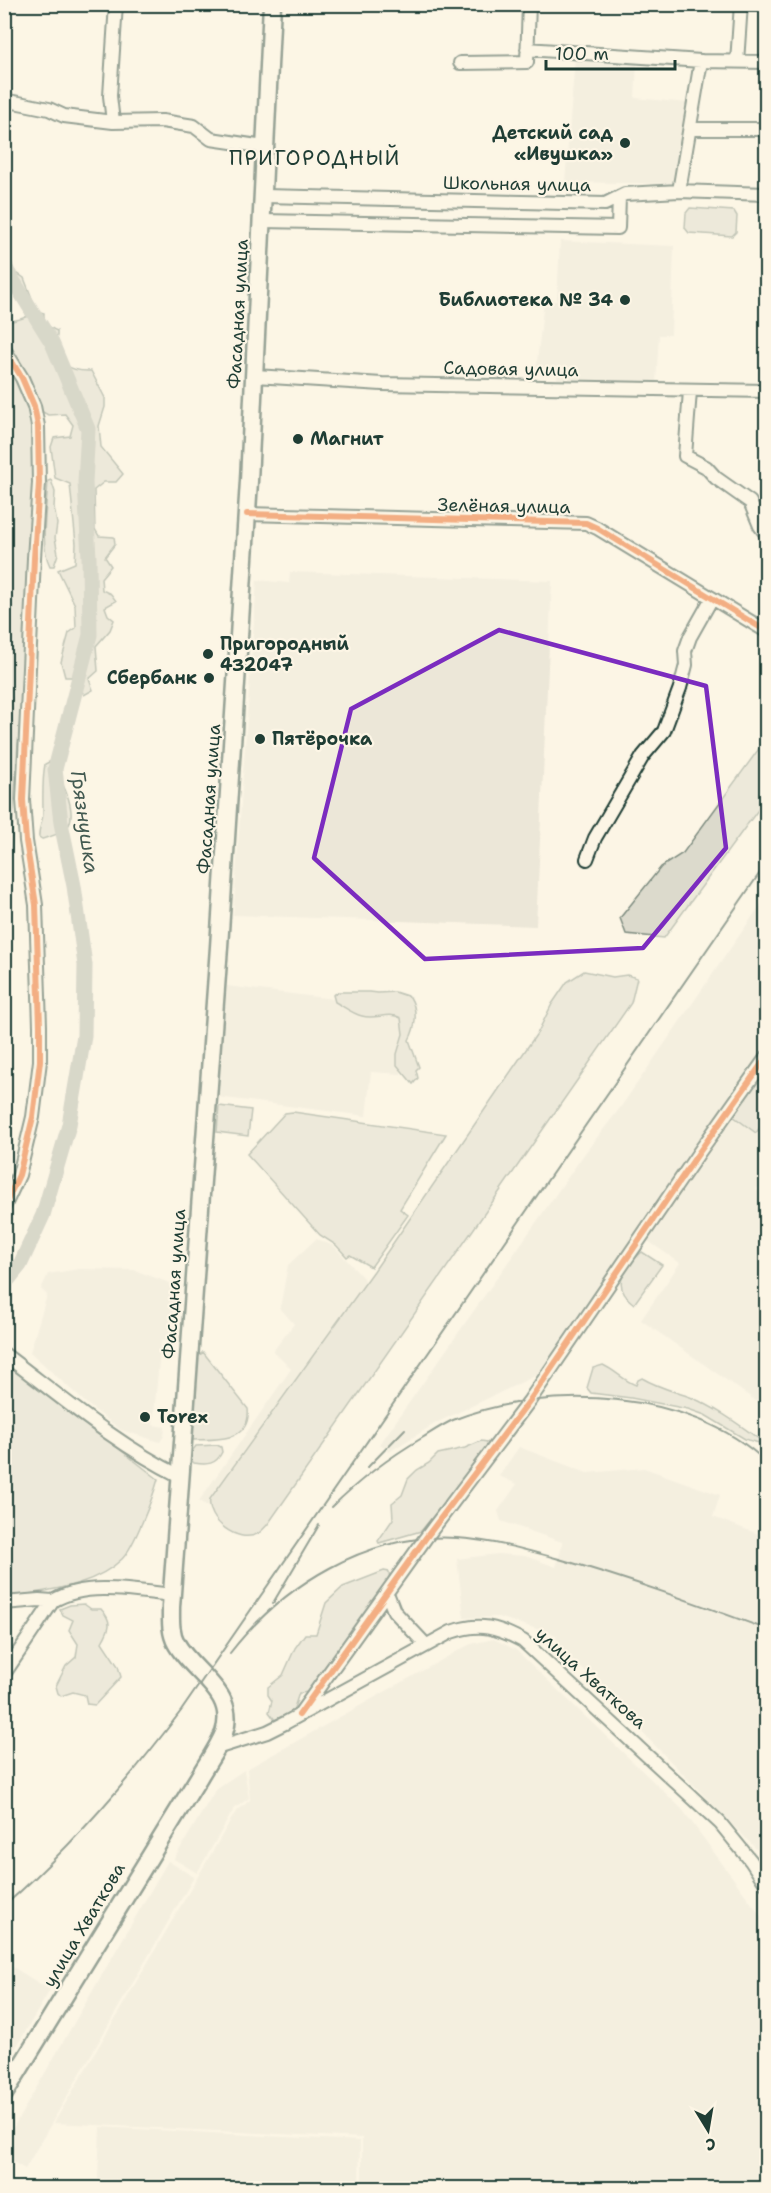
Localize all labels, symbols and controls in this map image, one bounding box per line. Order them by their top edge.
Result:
scale bar [546,33,675,71]
text: 100 m [555,42,609,66]
place label: Детский сад «Ивушка» [492,121,613,166]
marker: Детский сад «Ивушка» [618,136,632,150]
district label: ПРИГОРОДНЫЙ [229,144,401,172]
street label: Школьная улица [443,171,591,197]
street label: Фасадная улица [222,238,254,390]
place label: Библиотека № 34 [439,288,613,312]
marker: Библиотека № 34 [618,293,632,307]
street label: Садовая улица [443,356,579,382]
place label: Магнит [310,427,384,451]
marker: Магнит [291,432,305,446]
street label: Зелёная улица [437,493,571,519]
place label: Пригородный 432047 [220,632,350,677]
marker: Пригородный 432047 [201,647,215,661]
place label: Сбербанк [107,666,197,690]
marker: Сбербанк [202,671,216,685]
street label: Фасадная улица [192,723,226,875]
place label: Пятёрочка [272,727,373,751]
marker: Пятёрочка [253,732,267,746]
water label: Грязнушка [65,769,105,875]
street label: Фасадная улица [157,1208,191,1360]
place label: Torex [157,1405,208,1429]
marker: Torex [138,1410,152,1424]
street label: улица Хваткова [530,1622,652,1734]
street label: улица Хваткова [37,1858,131,1992]
north arrow [678,2100,738,2160]
text: С [704,2133,718,2156]

